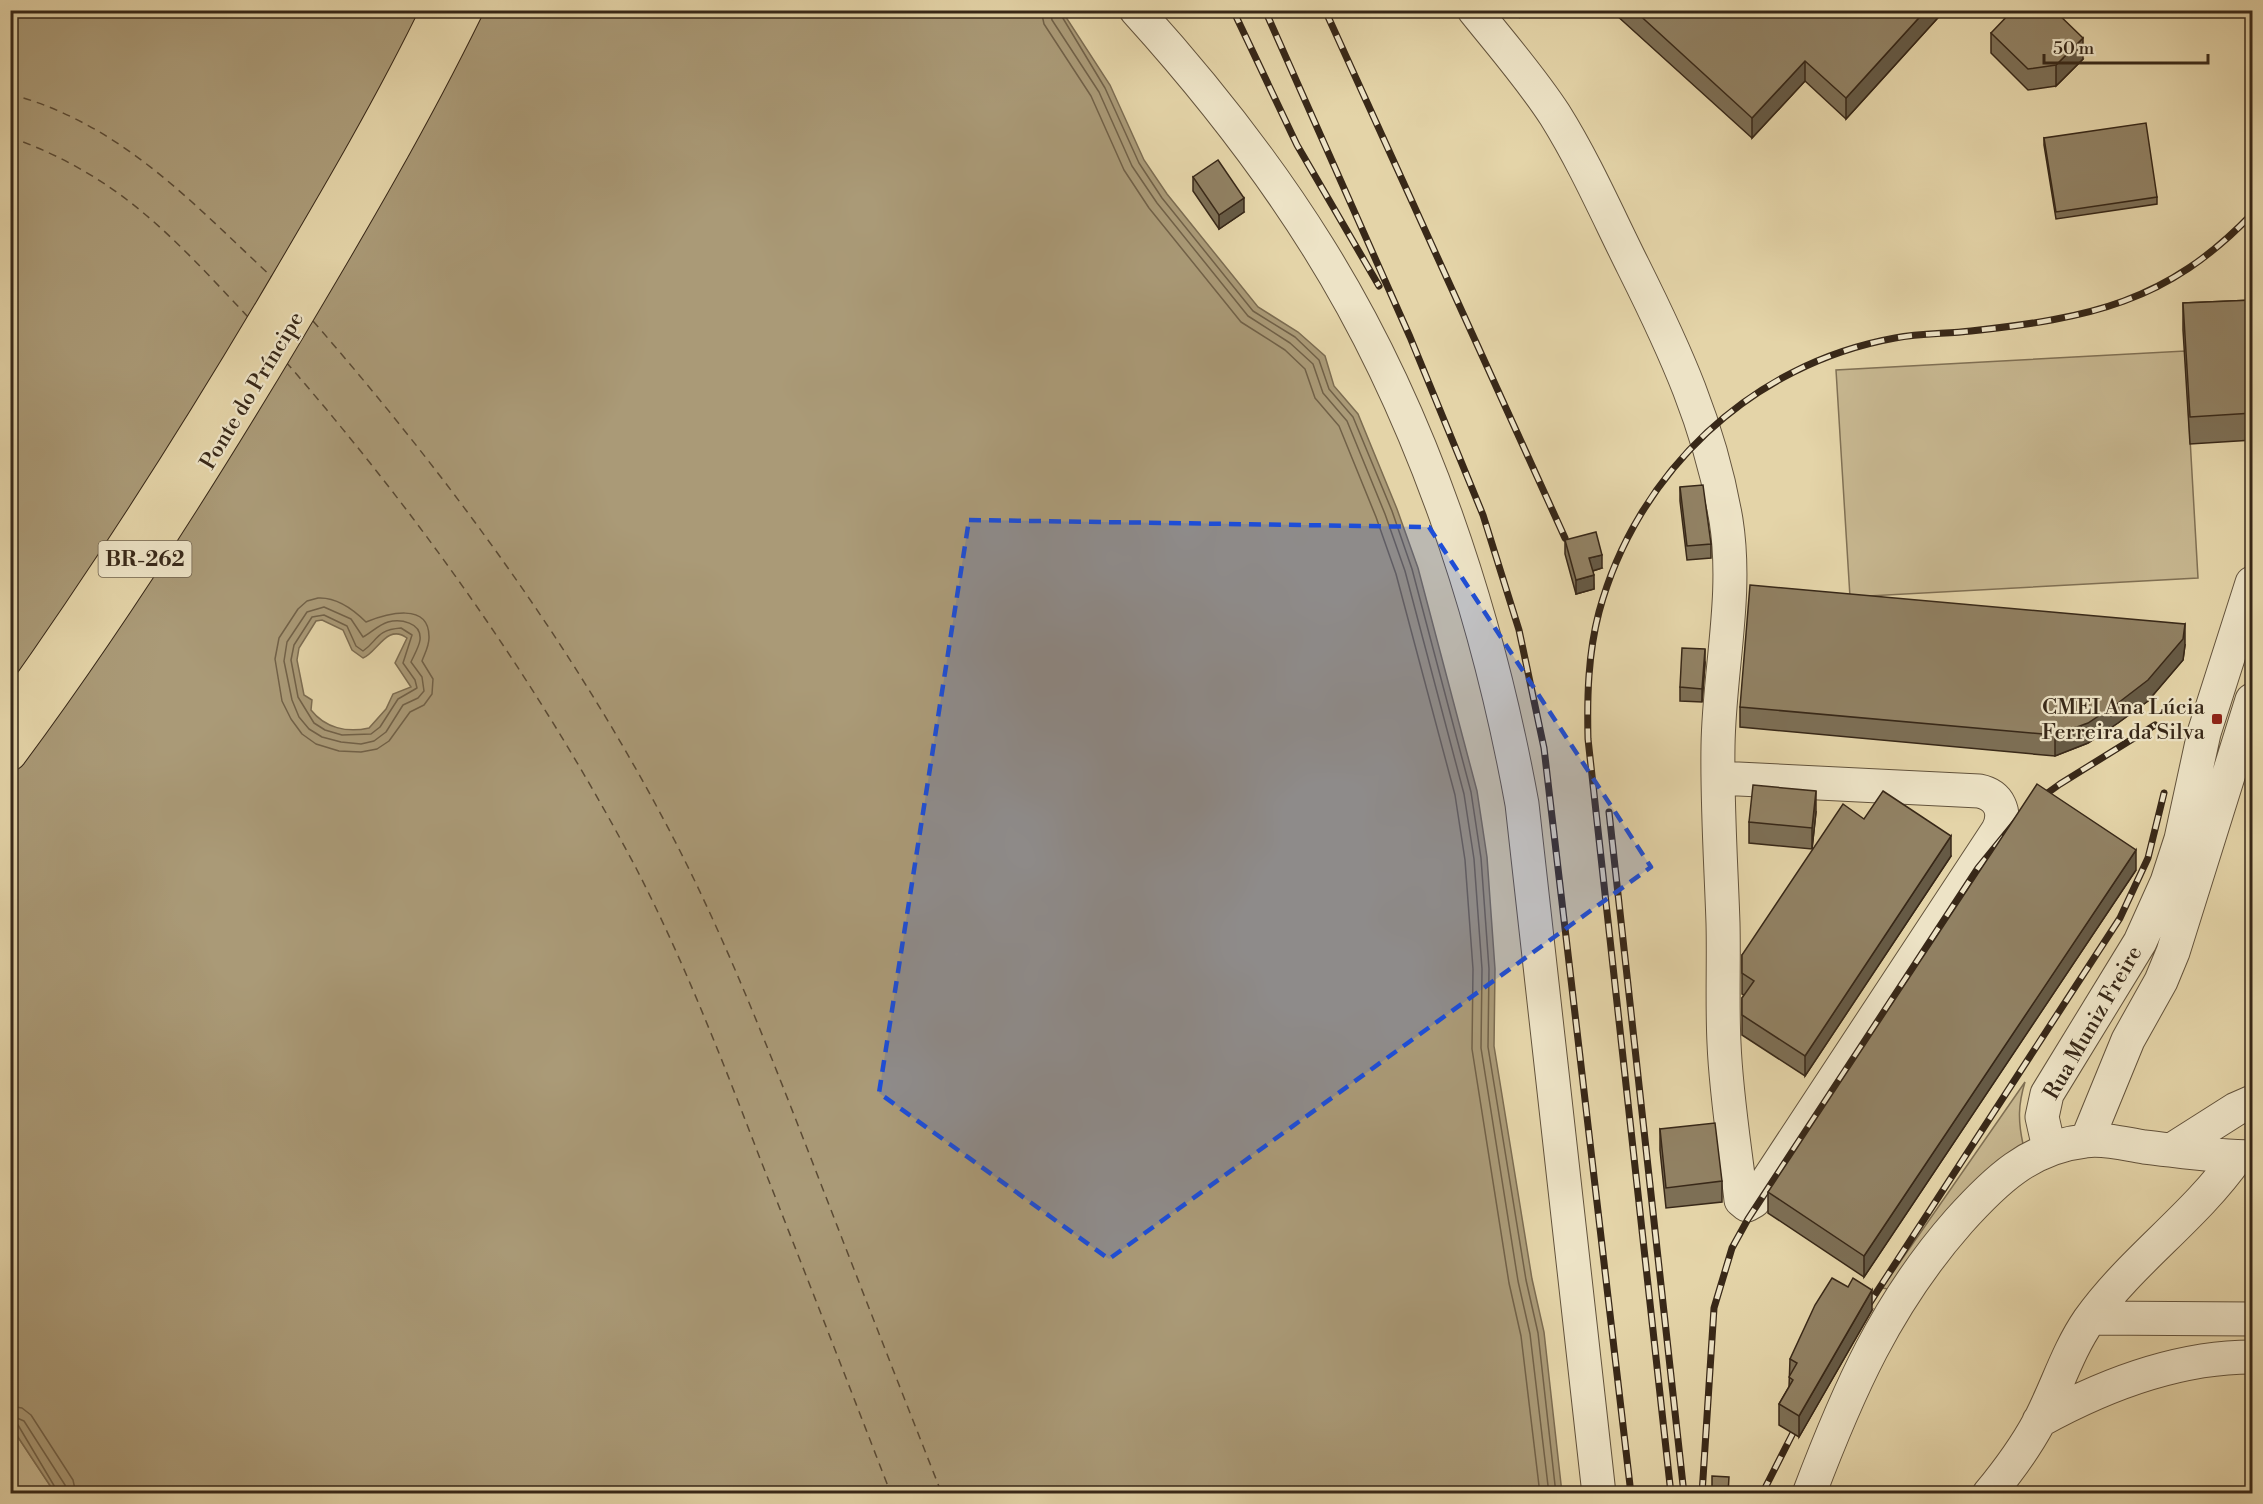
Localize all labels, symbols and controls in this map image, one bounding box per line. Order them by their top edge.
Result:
scale bar [2044,27,2208,65]
text: 50 m [2053,37,2095,60]
street label: Ponte do Príncipe [195,307,310,475]
road number: BR-262 [98,541,192,577]
place label: CMEI Ana Lúcia Ferreira da Silva [2041,694,2206,746]
marker: CMEI Ana Lúcia Ferreira da Silva [2210,712,2224,726]
street label: Rua Muniz Freire [2038,941,2148,1105]

